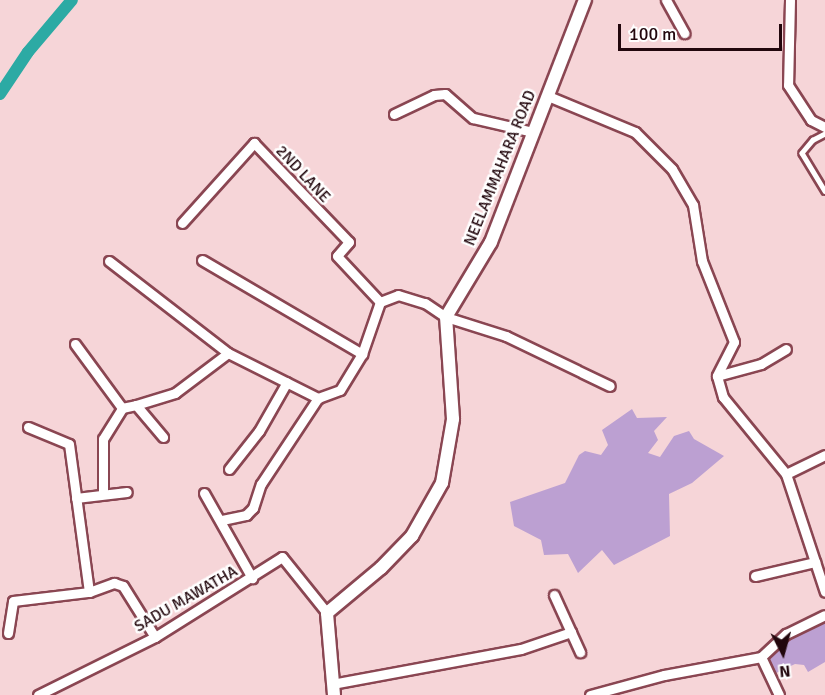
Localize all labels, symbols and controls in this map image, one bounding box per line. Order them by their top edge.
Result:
scale bar [621,12,784,50]
text: 100 m [629,23,676,45]
street label: NEELAMMAHARA ROAD [460,87,540,249]
street label: 2ND LANE [272,141,334,207]
street label: SADU MAWATHA [131,562,241,636]
north arrow [753,623,813,683]
text: N [778,660,791,681]

